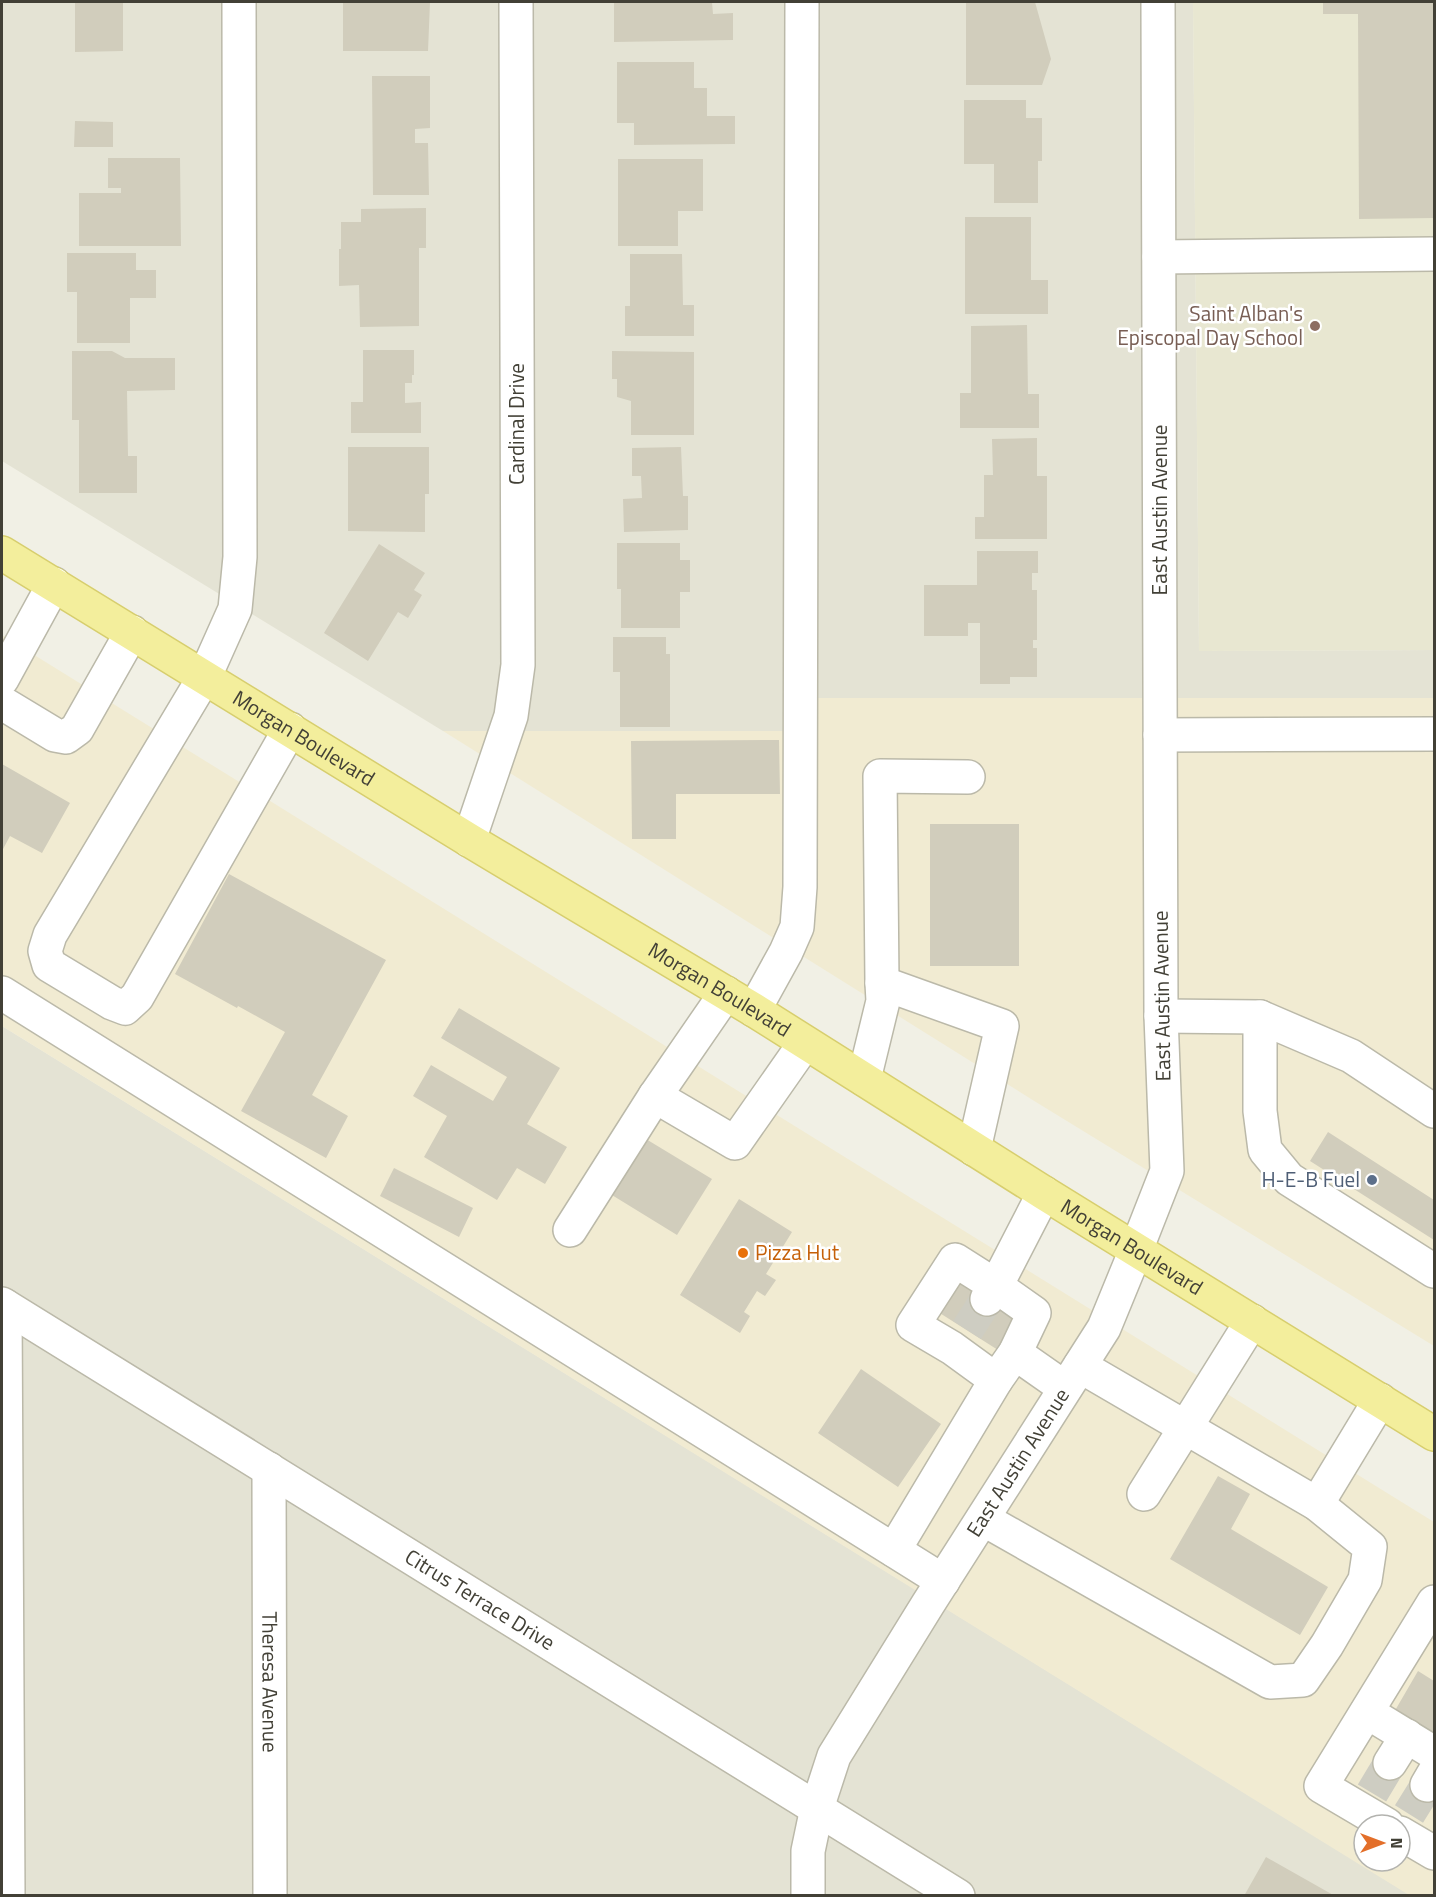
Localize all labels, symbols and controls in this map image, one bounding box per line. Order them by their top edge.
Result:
place label: Saint Alban's Episcopal Day School [1117,297,1303,353]
marker: Saint Alban's Episcopal Day School [1308,319,1322,333]
street label: Cardinal Drive [500,363,532,485]
street label: East Austin Avenue [1143,425,1175,595]
street label: Morgan Boulevard [227,681,382,794]
street label: East Austin Avenue [1144,910,1178,1082]
street label: Morgan Boulevard [642,933,798,1045]
place label: H-E-B Fuel [1261,1163,1360,1195]
marker: H-E-B Fuel [1365,1173,1379,1187]
street label: Morgan Boulevard [1055,1190,1210,1303]
place label: Pizza Hut [755,1236,840,1268]
marker: Pizza Hut [736,1246,750,1260]
street label: East Austin Avenue [958,1381,1077,1543]
street label: Citrus Terrace Drive [399,1540,562,1658]
street label: Theresa Avenue [254,1611,287,1753]
north arrow [1352,1813,1412,1873]
text: N [1385,1837,1409,1849]

